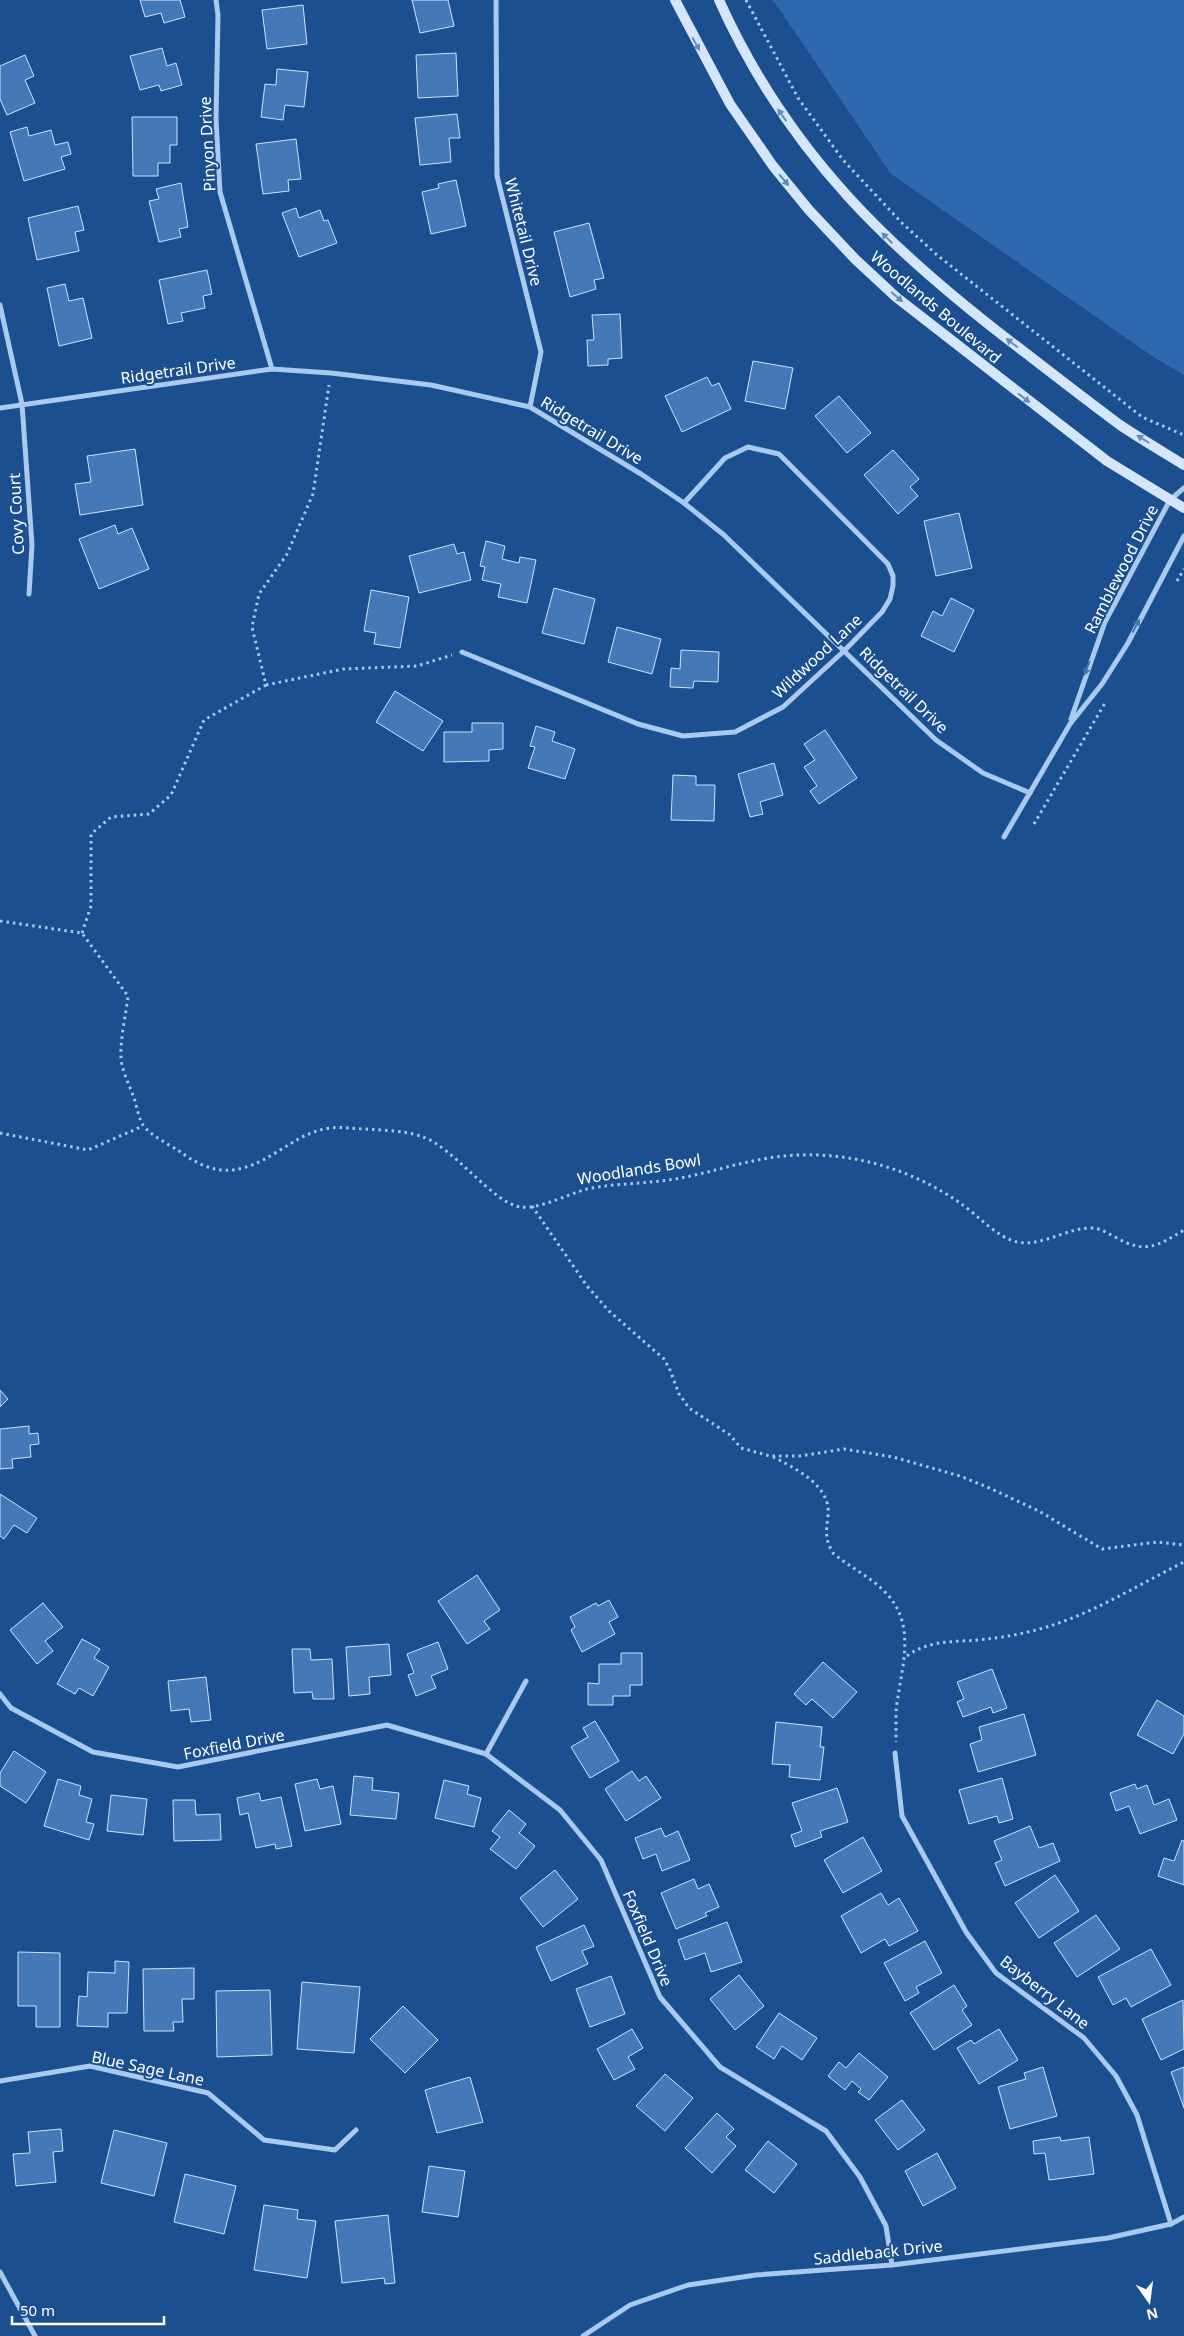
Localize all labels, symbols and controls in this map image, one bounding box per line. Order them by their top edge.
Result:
one-way arrow [692,37,701,50]
street label: Pinyon Drive [194,96,220,192]
one-way arrow [777,108,787,122]
one-way arrow [779,173,790,186]
street label: Whitetail Drive [500,176,548,288]
one-way arrow [882,232,894,244]
street label: Woodlands Boulevard [866,246,1006,368]
one-way arrow [890,291,902,303]
one-way arrow [1006,337,1019,348]
street label: Ridgetrail Drive [119,351,237,389]
street label: Ridgetrail Drive [537,391,647,469]
one-way arrow [1017,393,1031,403]
one-way arrow [1136,434,1149,444]
street label: Covy Court [3,472,29,556]
street label: Ramblewood Drive [1079,501,1163,637]
street label: Wildwood Lane [767,609,867,703]
one-way arrow [1132,619,1141,633]
street label: Ridgetrail Drive [855,642,953,738]
one-way arrow [1083,661,1090,676]
street label: Woodlands Bowl [576,1148,702,1190]
street label: Foxfield Drive [182,1723,286,1765]
street label: Foxfield Drive [618,1887,678,1989]
street label: Bayberry Lane [996,1950,1094,2034]
street label: Blue Sage Lane [90,2045,206,2091]
street label: Saddleback Drive [813,2234,943,2270]
north arrow [1124,2276,1174,2326]
scale bar [12,2294,165,2326]
text: 50 m [20,2300,55,2320]
text: N [1144,2304,1160,2325]

